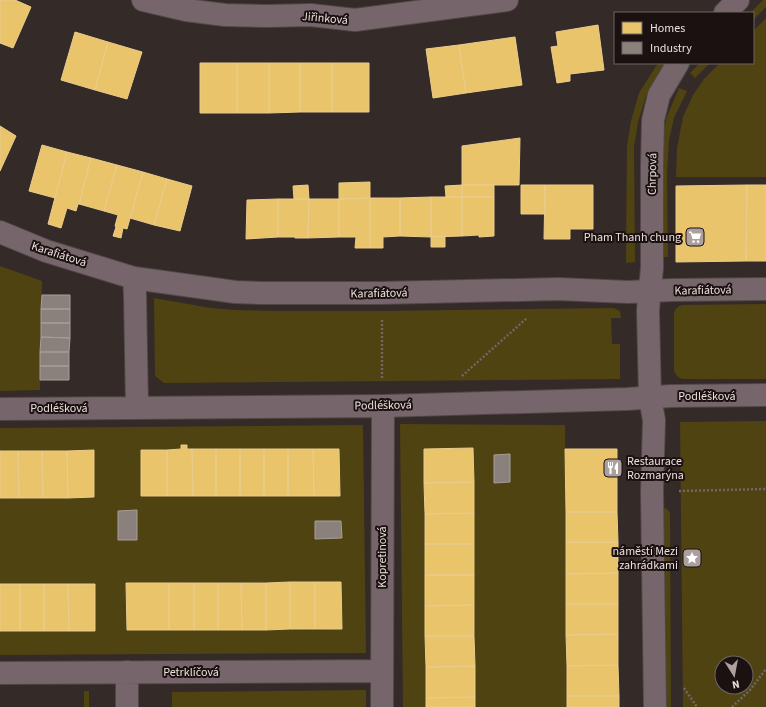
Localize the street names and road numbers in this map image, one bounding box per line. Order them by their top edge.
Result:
street label: Jiřinková [301,8,349,29]
street label: Chrpová [644,153,661,195]
street label: Karafiátová [29,238,89,271]
street label: Karafiátová [674,282,732,299]
street label: Karafiátová [350,285,408,302]
street label: Podléšková [678,388,736,405]
street label: Podléšková [354,397,412,414]
street label: Podléšková [30,400,88,417]
street label: Kopretinová [374,526,391,588]
street label: Petrklíčová [163,664,219,681]

